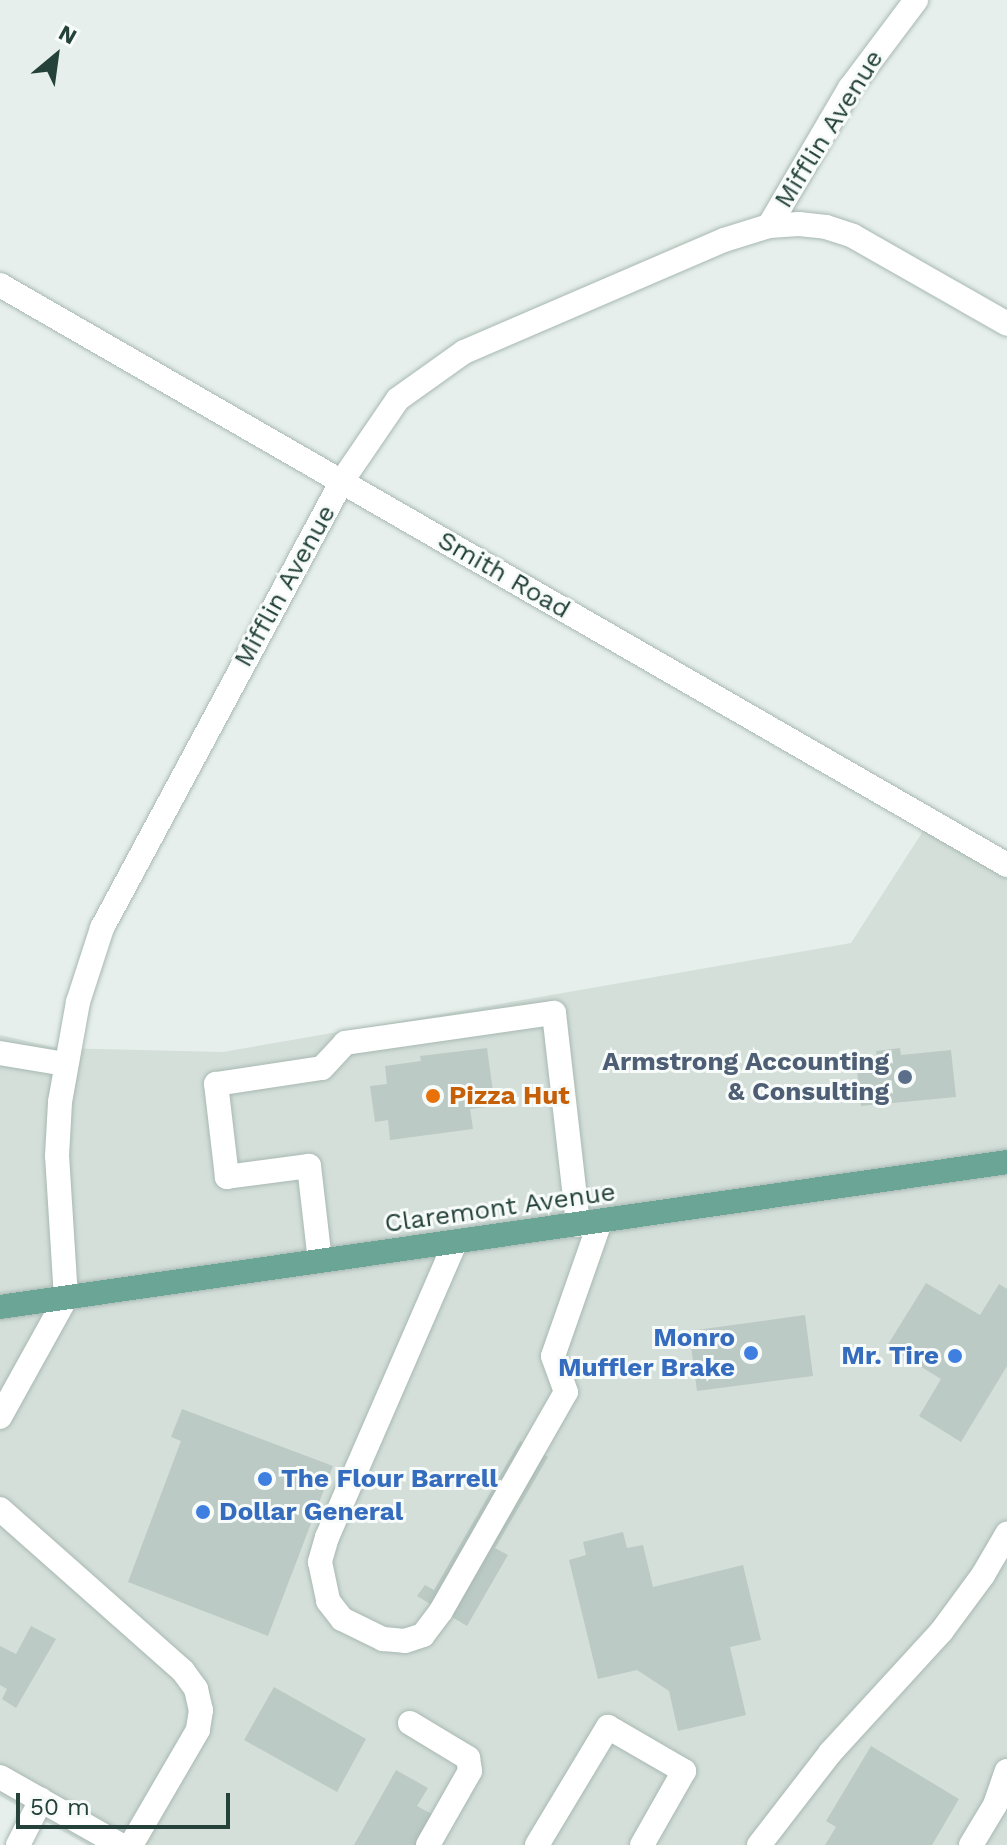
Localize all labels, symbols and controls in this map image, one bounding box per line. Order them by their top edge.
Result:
north arrow [16,16,96,96]
text: N [55,20,81,49]
street label: Mifflin Avenue [768,44,890,214]
street label: Mifflin Avenue [227,499,343,673]
street label: Smith Road [432,525,576,625]
place label: Armstrong Accounting & Consulting [602,1046,889,1108]
marker: Armstrong Accounting & Consulting [896,1068,914,1086]
place label: Pizza Hut [449,1080,570,1112]
marker: Pizza Hut [424,1087,442,1105]
street label: Claremont Avenue [382,1176,618,1240]
place label: Monro Muffler Brake [558,1322,735,1384]
place label: Mr. Tire [841,1340,939,1372]
marker: Monro Muffler Brake [742,1344,760,1362]
marker: Mr. Tire [946,1347,964,1365]
place label: The Flour Barrell [281,1463,498,1495]
marker: The Flour Barrell [256,1470,274,1488]
place label: Dollar General [219,1496,404,1528]
marker: Dollar General [194,1503,212,1521]
scale bar [20,1777,234,1827]
text: 50 m [30,1793,90,1821]

